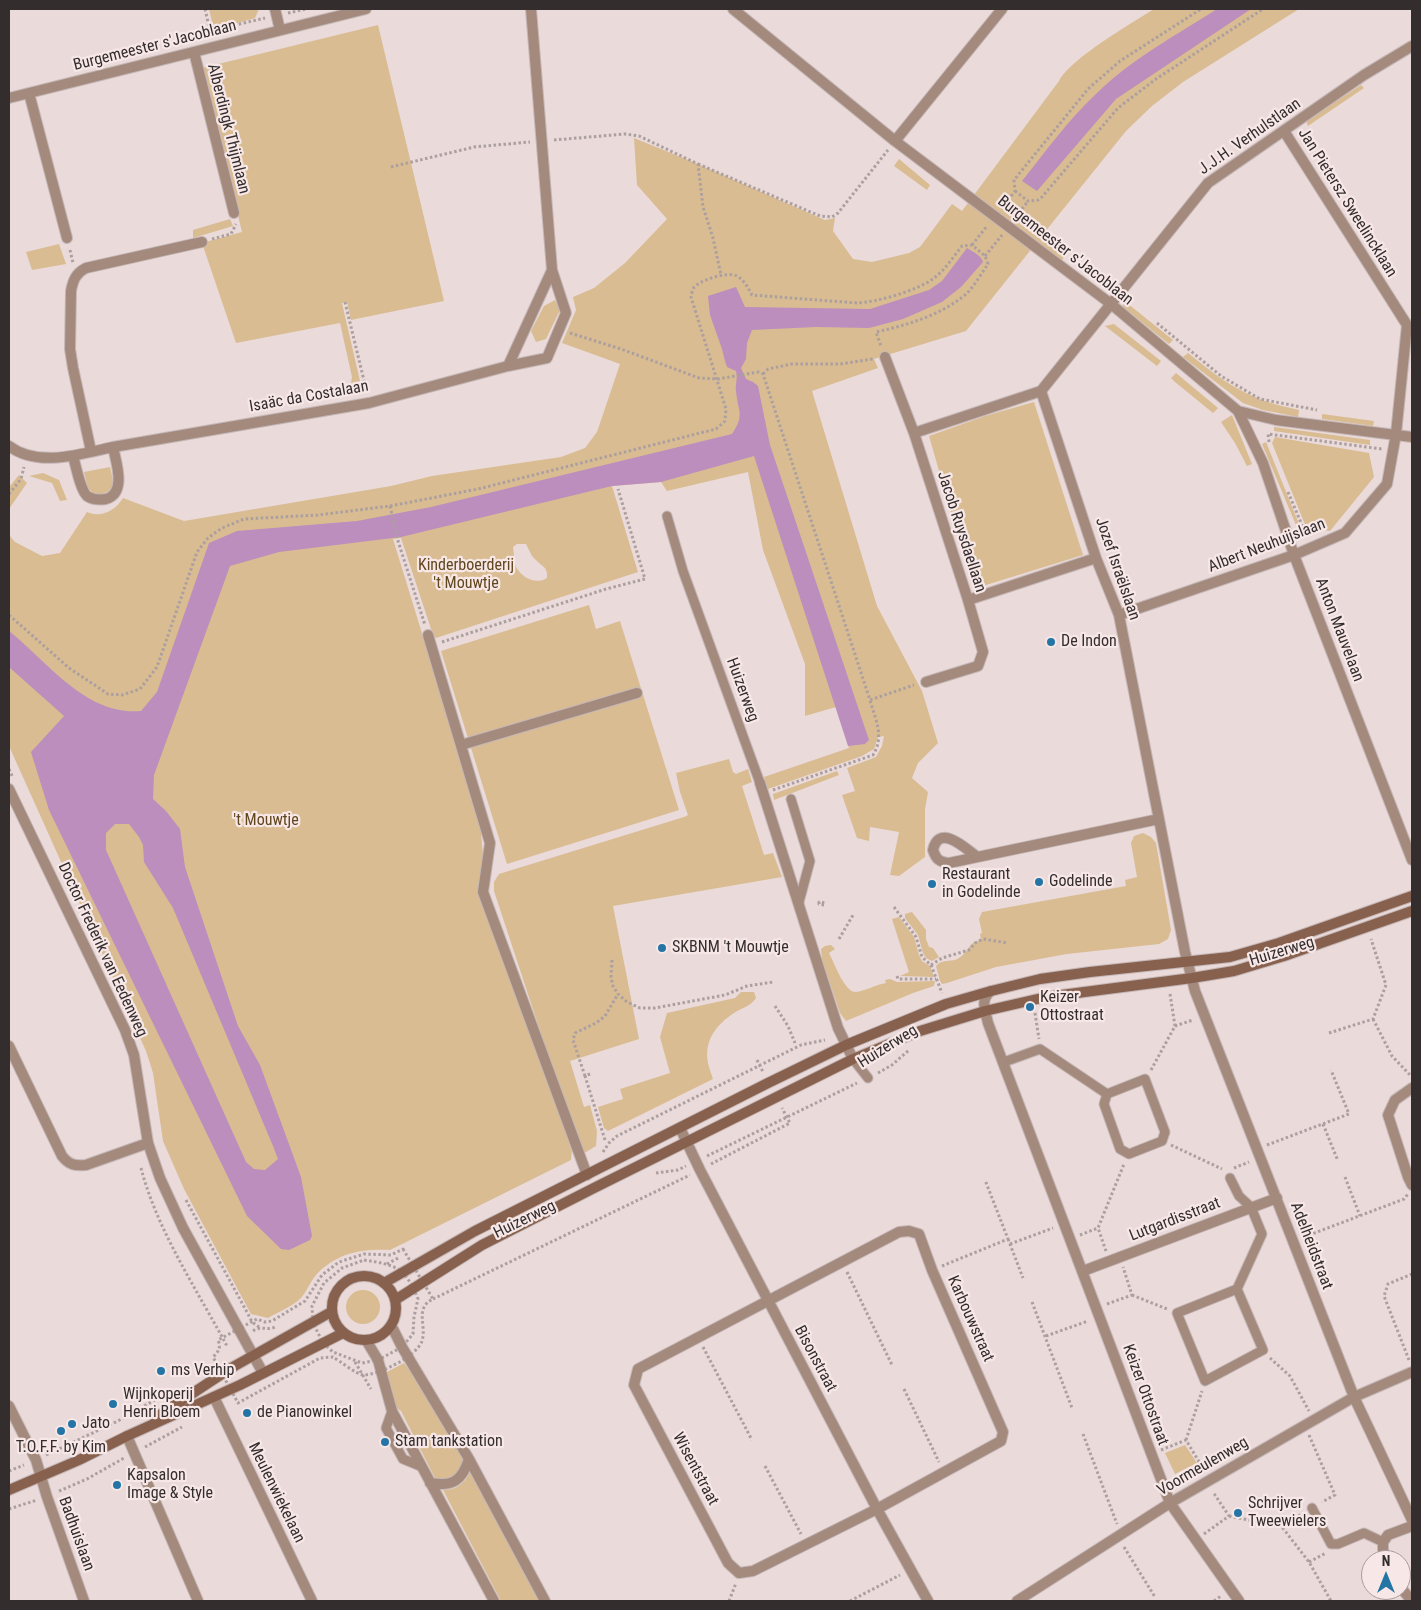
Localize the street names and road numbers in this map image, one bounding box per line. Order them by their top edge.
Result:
street label: Burgemeester s'Jacoblaan [72,16,238,76]
street label: Alberdingk Thijmlaan [203,62,253,196]
street label: J.J.H. Verhulstlaan [1195,95,1305,179]
street label: Jan Pietersz Sweelincklaan [1293,125,1401,281]
street label: Burgemeester s'Jacoblaan [993,192,1137,310]
street label: Isaäc da Costalaan [248,377,370,417]
street label: Jacob Ruysdaellaan [932,469,990,595]
street label: Jozef Israëlslaan [1090,515,1144,623]
street label: Albert Neuhuijslaan [1206,515,1328,577]
street label: Anton Mauvelaan [1310,575,1368,685]
street label: Huizerweg [722,655,762,725]
street label: Doctor Frederik van Eedenweg [53,860,151,1040]
street label: Huizerweg [1247,933,1317,971]
street label: Huizerweg [855,1021,921,1073]
street label: Lutgardisstraat [1127,1194,1223,1246]
street label: Huizerweg [491,1197,559,1243]
street label: Adelheidstraat [1286,1200,1336,1292]
street label: Karbouwstraat [943,1273,997,1365]
street label: Bisonstraat [790,1323,840,1395]
street label: Keizer Ottostraat [1118,1342,1172,1448]
street label: Wisentstraat [668,1429,722,1509]
street label: Voormeulenweg [1154,1433,1252,1501]
street label: Meulenwiekelaan [243,1440,309,1546]
street label: Badhuislaan [54,1494,98,1574]

